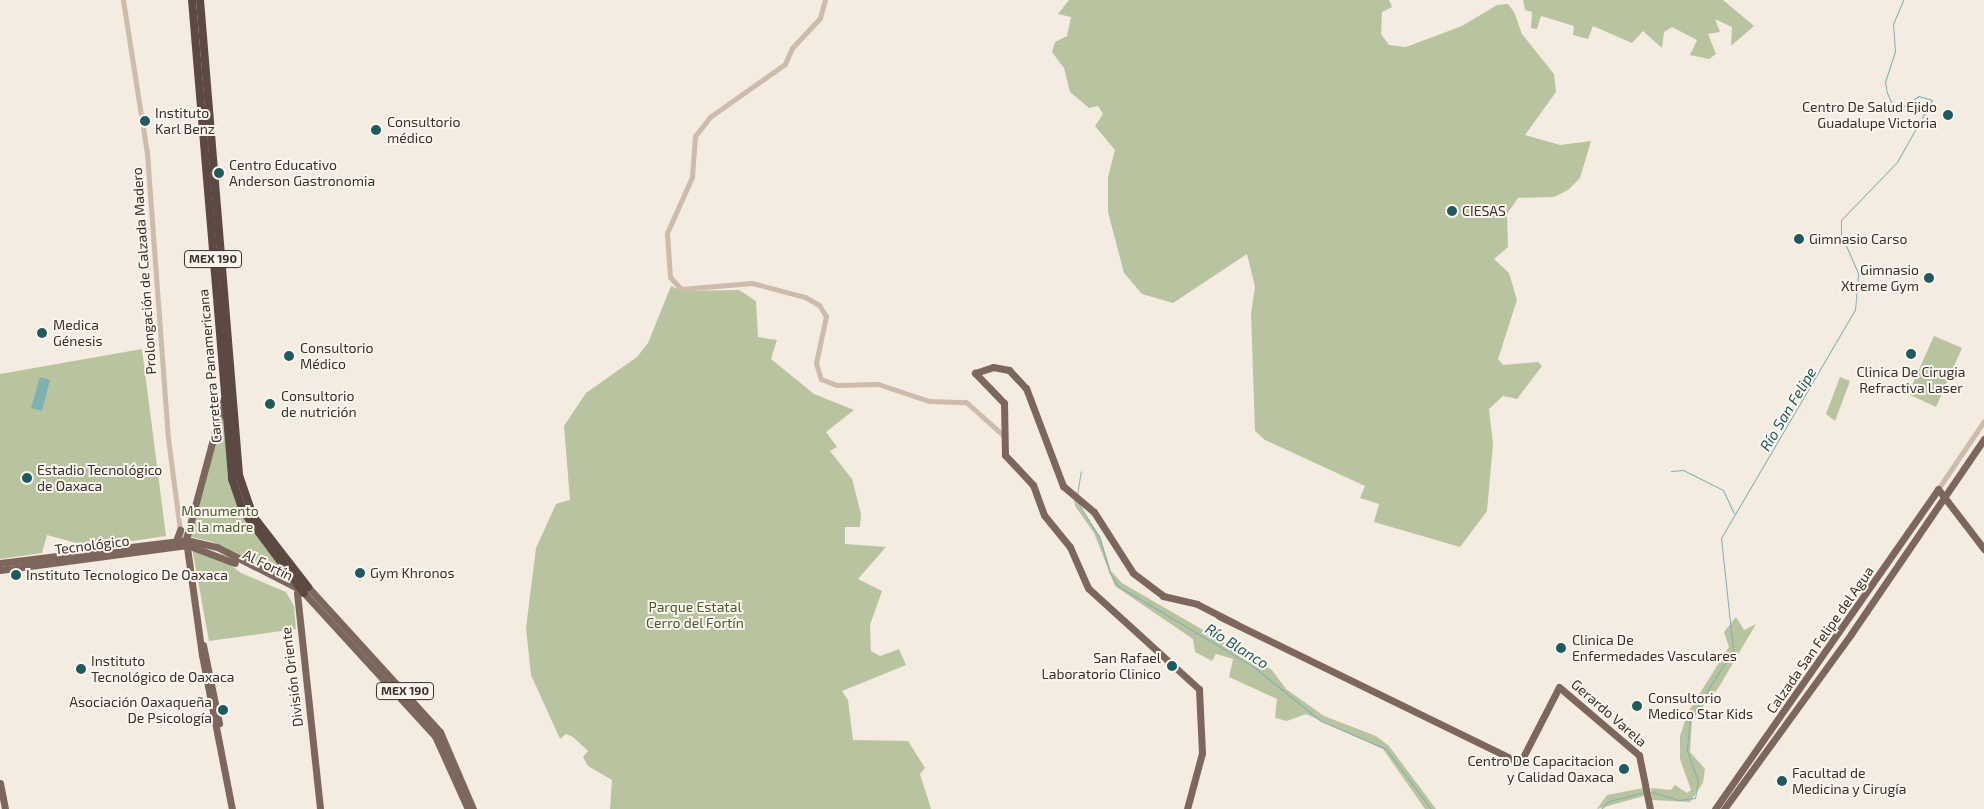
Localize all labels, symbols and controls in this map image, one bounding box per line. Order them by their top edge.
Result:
place label: Centro De Salud Ejido Guadalupe Victoria [1802,99,1937,132]
place label: Instituto Karl Benz [155,105,215,138]
marker: Centro De Salud Ejido Guadalupe Victoria [1941,108,1955,122]
place label: Consultorio médico [387,114,461,146]
marker: Instituto Karl Benz [139,115,151,127]
marker: Consultorio médico [369,123,383,137]
place label: Centro Educativo Anderson Gastronomia [229,157,375,190]
street label: Prolongación de Calzada Madero [128,167,160,375]
marker: Centro Educativo Anderson Gastronomia [213,167,225,179]
place label: CIESAS [1462,203,1506,219]
marker: CIESAS [1446,205,1458,217]
place label: Gimnasio Carso [1809,231,1907,247]
marker: Gimnasio Carso [1793,233,1805,245]
road number: MEX 190 [183,250,243,268]
place label: Gimnasio Xtreme Gym [1841,262,1919,294]
marker: Gimnasio Xtreme Gym [1923,272,1935,284]
street label: Carretera Panamericana [195,288,225,444]
place label: Medica Génesis [53,317,103,350]
marker: Medica Génesis [35,326,49,340]
place label: Consultorio Médico [300,340,374,372]
marker: Clinica De Cirugia Refractiva Laser [1904,347,1918,361]
marker: Consultorio Médico [282,349,296,363]
water label: Río San Felipe [1756,364,1820,454]
place label: Clinica De Cirugia Refractiva Laser [1857,364,1965,397]
place label: Consultorio de nutrición [281,388,357,421]
marker: Consultorio de nutrición [263,397,277,411]
place label: Estadio Tecnológico de Oaxaca [37,462,163,494]
marker: Estadio Tecnológico de Oaxaca [21,472,33,484]
park label: Monumento a la madre [181,503,259,536]
street label: Tecnológico [54,532,130,558]
street label: Al Fortín [240,546,296,584]
street label: Calzada San Felipe del Agua [1762,563,1878,717]
place label: Gym Khronos [370,565,455,581]
place label: Instituto Tecnologico De Oaxaca [26,567,228,583]
marker: Gym Khronos [354,567,366,579]
marker: Instituto Tecnologico De Oaxaca [10,569,22,581]
park label: Parque Estatal Cerro del Fortín [646,599,744,632]
water label: Río Blanco [1202,619,1272,673]
street label: División Oriente [278,626,306,728]
place label: Clinica De Enfermedades Vasculares [1572,632,1737,664]
marker: Clinica De Enfermedades Vasculares [1554,641,1568,655]
place label: San Rafael Laboratorio Clinico [1042,650,1161,682]
place label: Instituto Tecnológico de Oaxaca [91,653,235,686]
marker: San Rafael Laboratorio Clinico [1165,659,1179,673]
marker: Instituto Tecnológico de Oaxaca [75,663,87,675]
street label: Gerardo Varela [1568,676,1650,750]
road number: MEX 190 [375,681,435,700]
place label: Consultorio Medico Star Kids [1648,690,1754,722]
place label: Asociación Oaxaqueña De Psicología [69,694,212,726]
marker: Consultorio Medico Star Kids [1630,699,1644,713]
marker: Asociación Oaxaqueña De Psicología [216,703,230,717]
place label: Centro De Capacitacion y Calidad Oaxaca [1467,753,1614,786]
marker: Centro De Capacitacion y Calidad Oaxaca [1618,763,1630,775]
place label: Facultad de Medicina y Cirugía [1792,765,1907,798]
marker: Facultad de Medicina y Cirugía [1776,775,1788,787]

